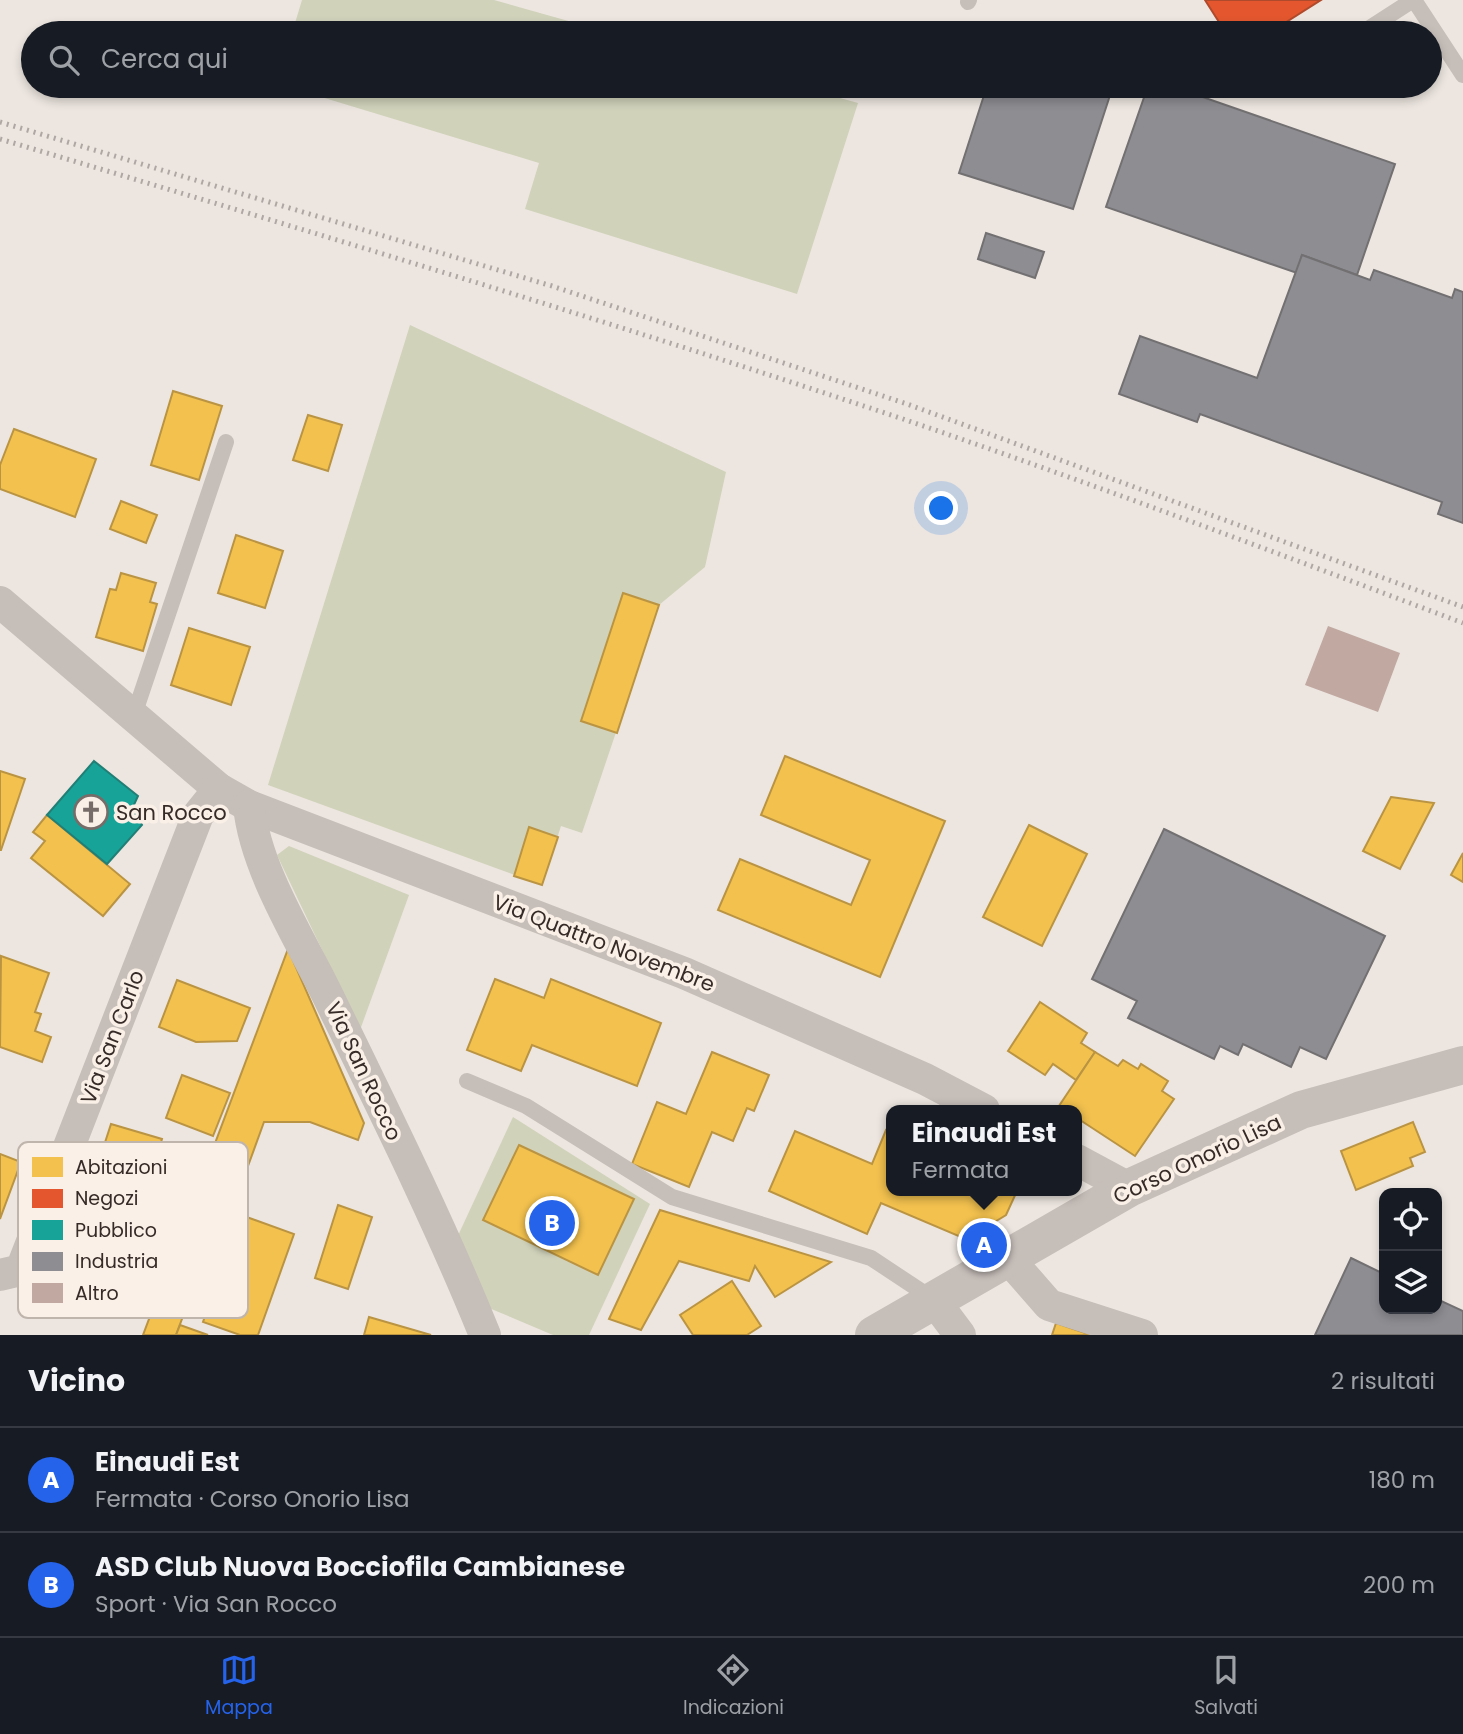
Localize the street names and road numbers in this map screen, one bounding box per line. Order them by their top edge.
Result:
street label: Via Quattro Novembre [489,887,719,999]
street label: Via San Carlo [73,966,151,1108]
street label: Via San Rocco [319,997,409,1145]
street label: Corso Onorio Lisa [1108,1107,1286,1211]

